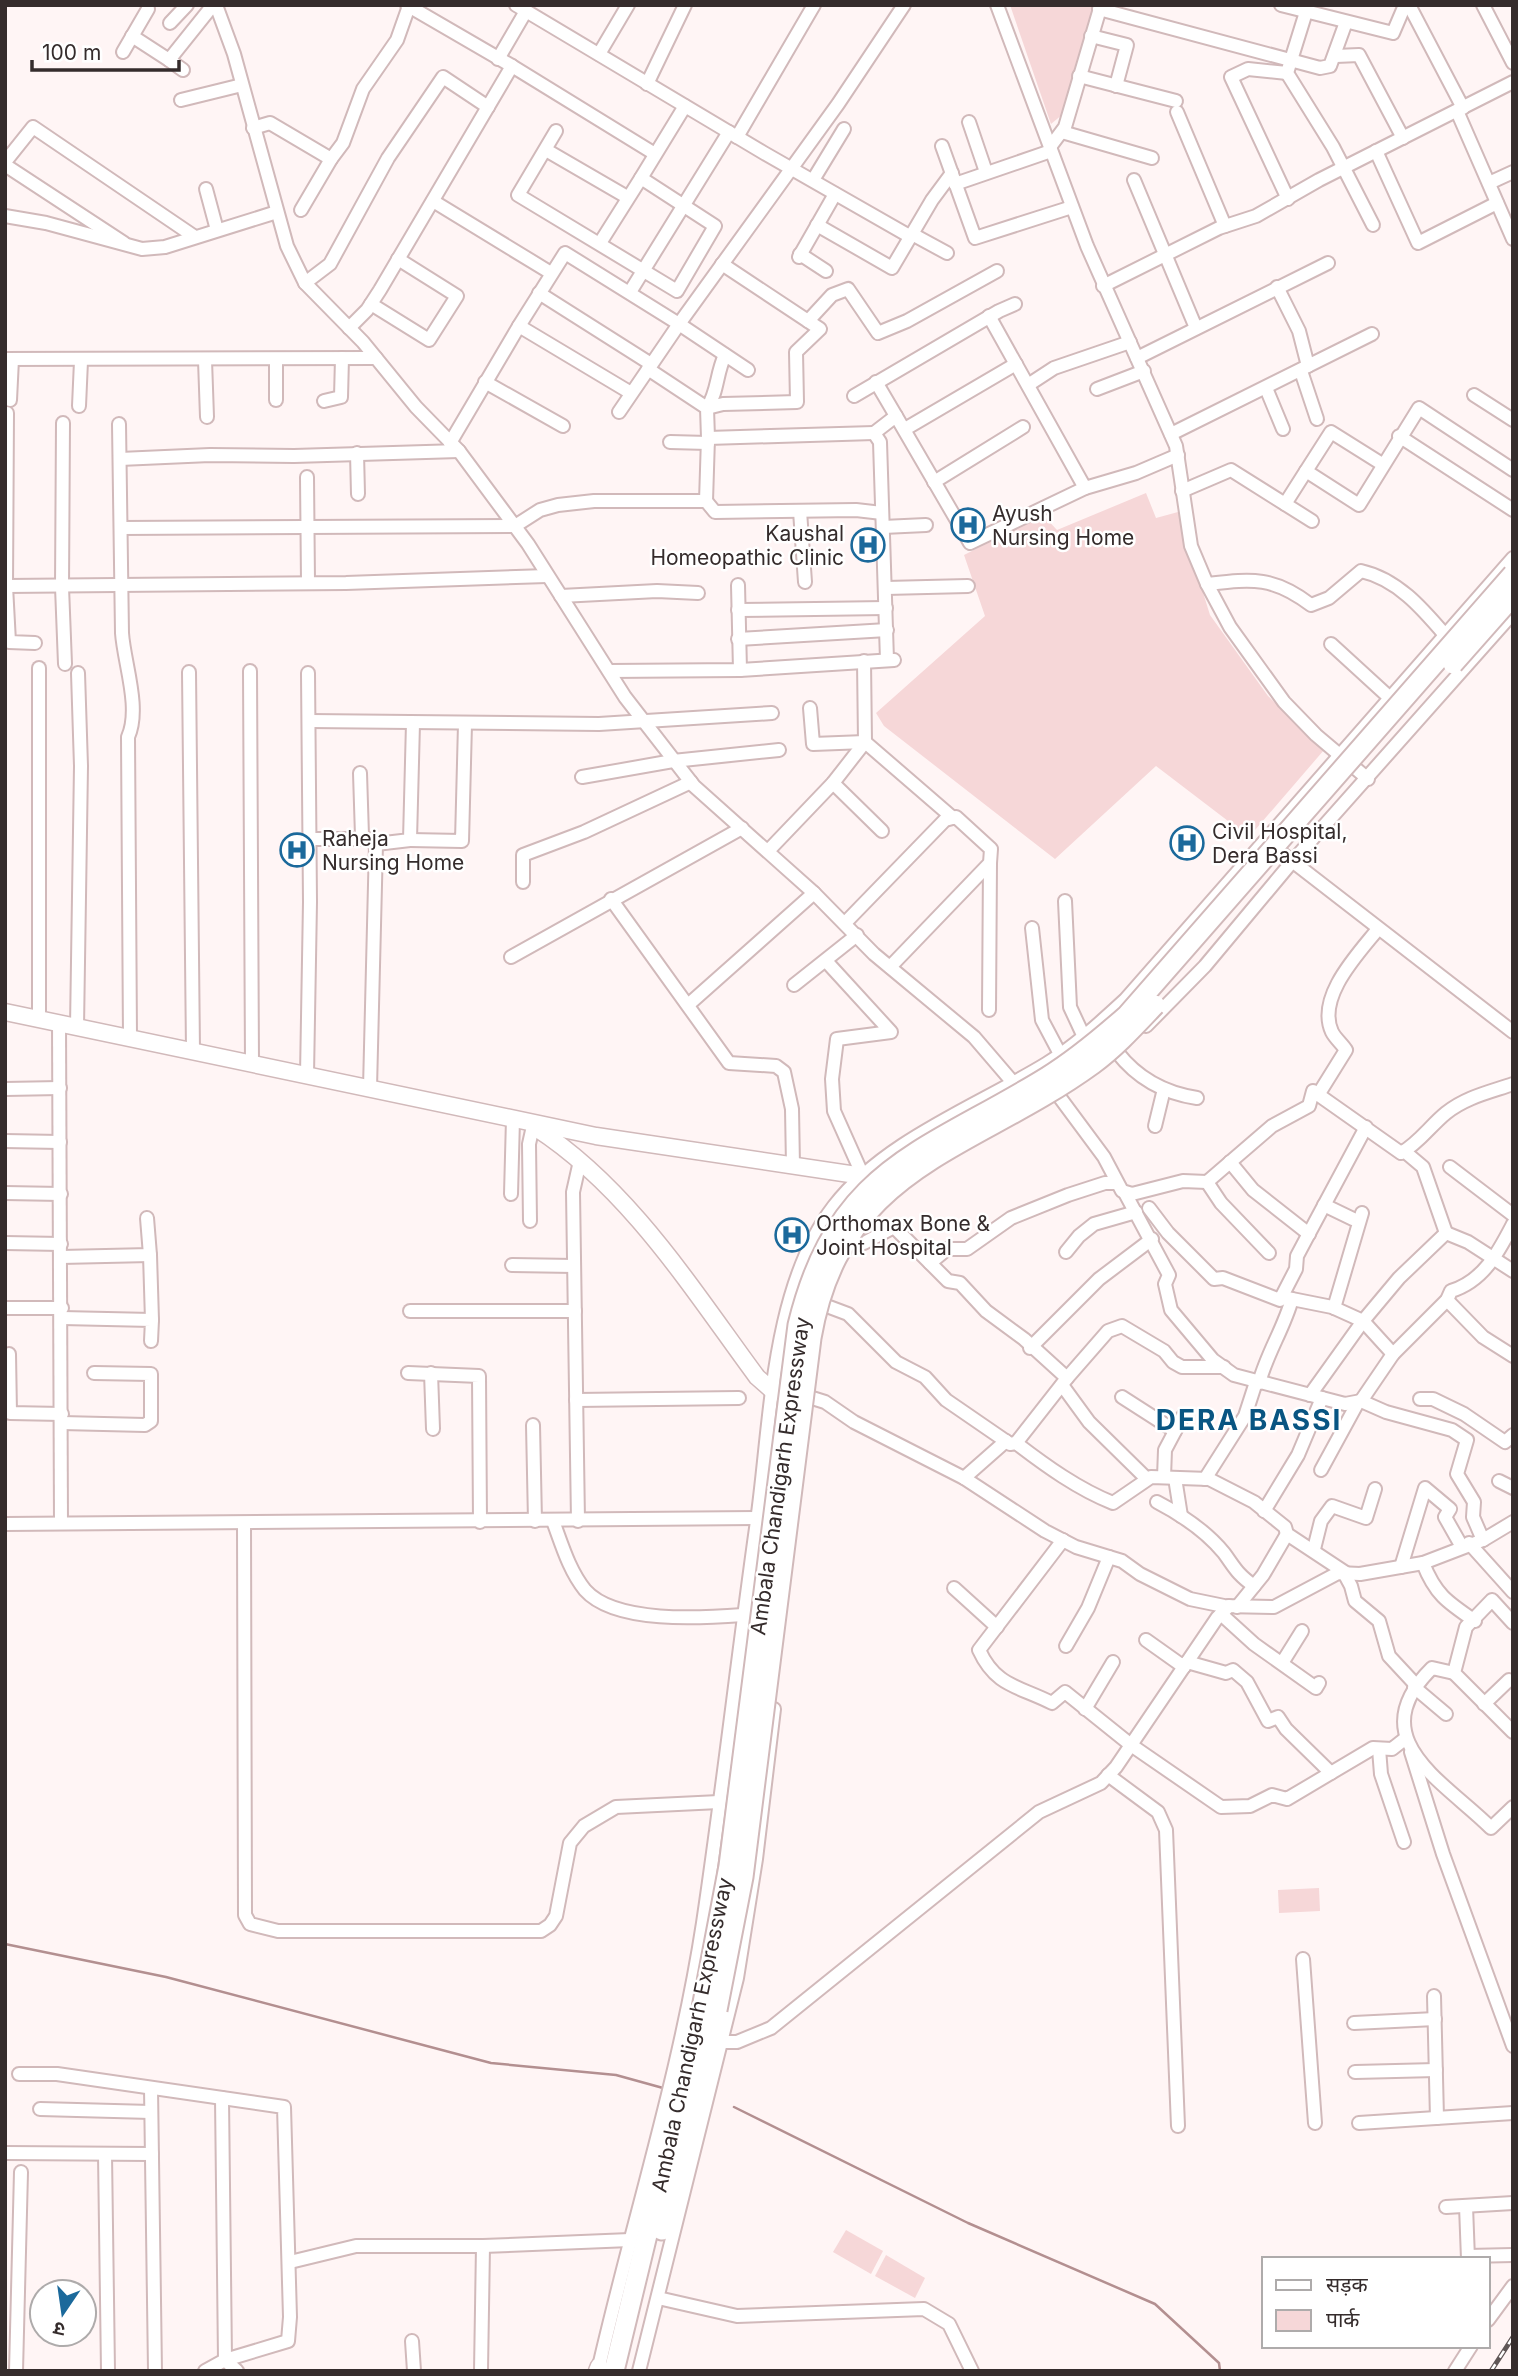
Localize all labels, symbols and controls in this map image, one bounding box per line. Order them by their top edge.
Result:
scale bar [32,28,178,72]
text: 100 m [42,40,101,65]
place label: Ayush Nursing Home [992,501,1134,550]
hospital icon: Ayush Nursing Home [949,506,987,544]
place label: Kaushal Homeopathic Clinic [650,521,844,570]
hospital icon: Kaushal Homeopathic Clinic [849,526,887,564]
place label: Civil Hospital, Dera Bassi [1212,819,1347,868]
hospital icon: Civil Hospital, Dera Bassi [1168,824,1206,862]
place label: Raheja Nursing Home [322,826,464,875]
hospital icon: Raheja Nursing Home [278,831,316,869]
place label: Orthomax Bone & Joint Hospital [816,1211,991,1260]
hospital icon: Orthomax Bone & Joint Hospital [773,1216,811,1254]
street label: Ambala Chandigarh Expressway [745,1315,815,1637]
district label: DERA BASSI [1156,1403,1342,1437]
street label: Ambala Chandigarh Expressway [646,1875,738,2195]
legend [1262,2257,1490,2348]
text: सड़क [1326,2272,1368,2297]
north arrow [28,2278,98,2348]
text: पार्क [1326,2307,1360,2332]
text: उ [50,2316,67,2342]

